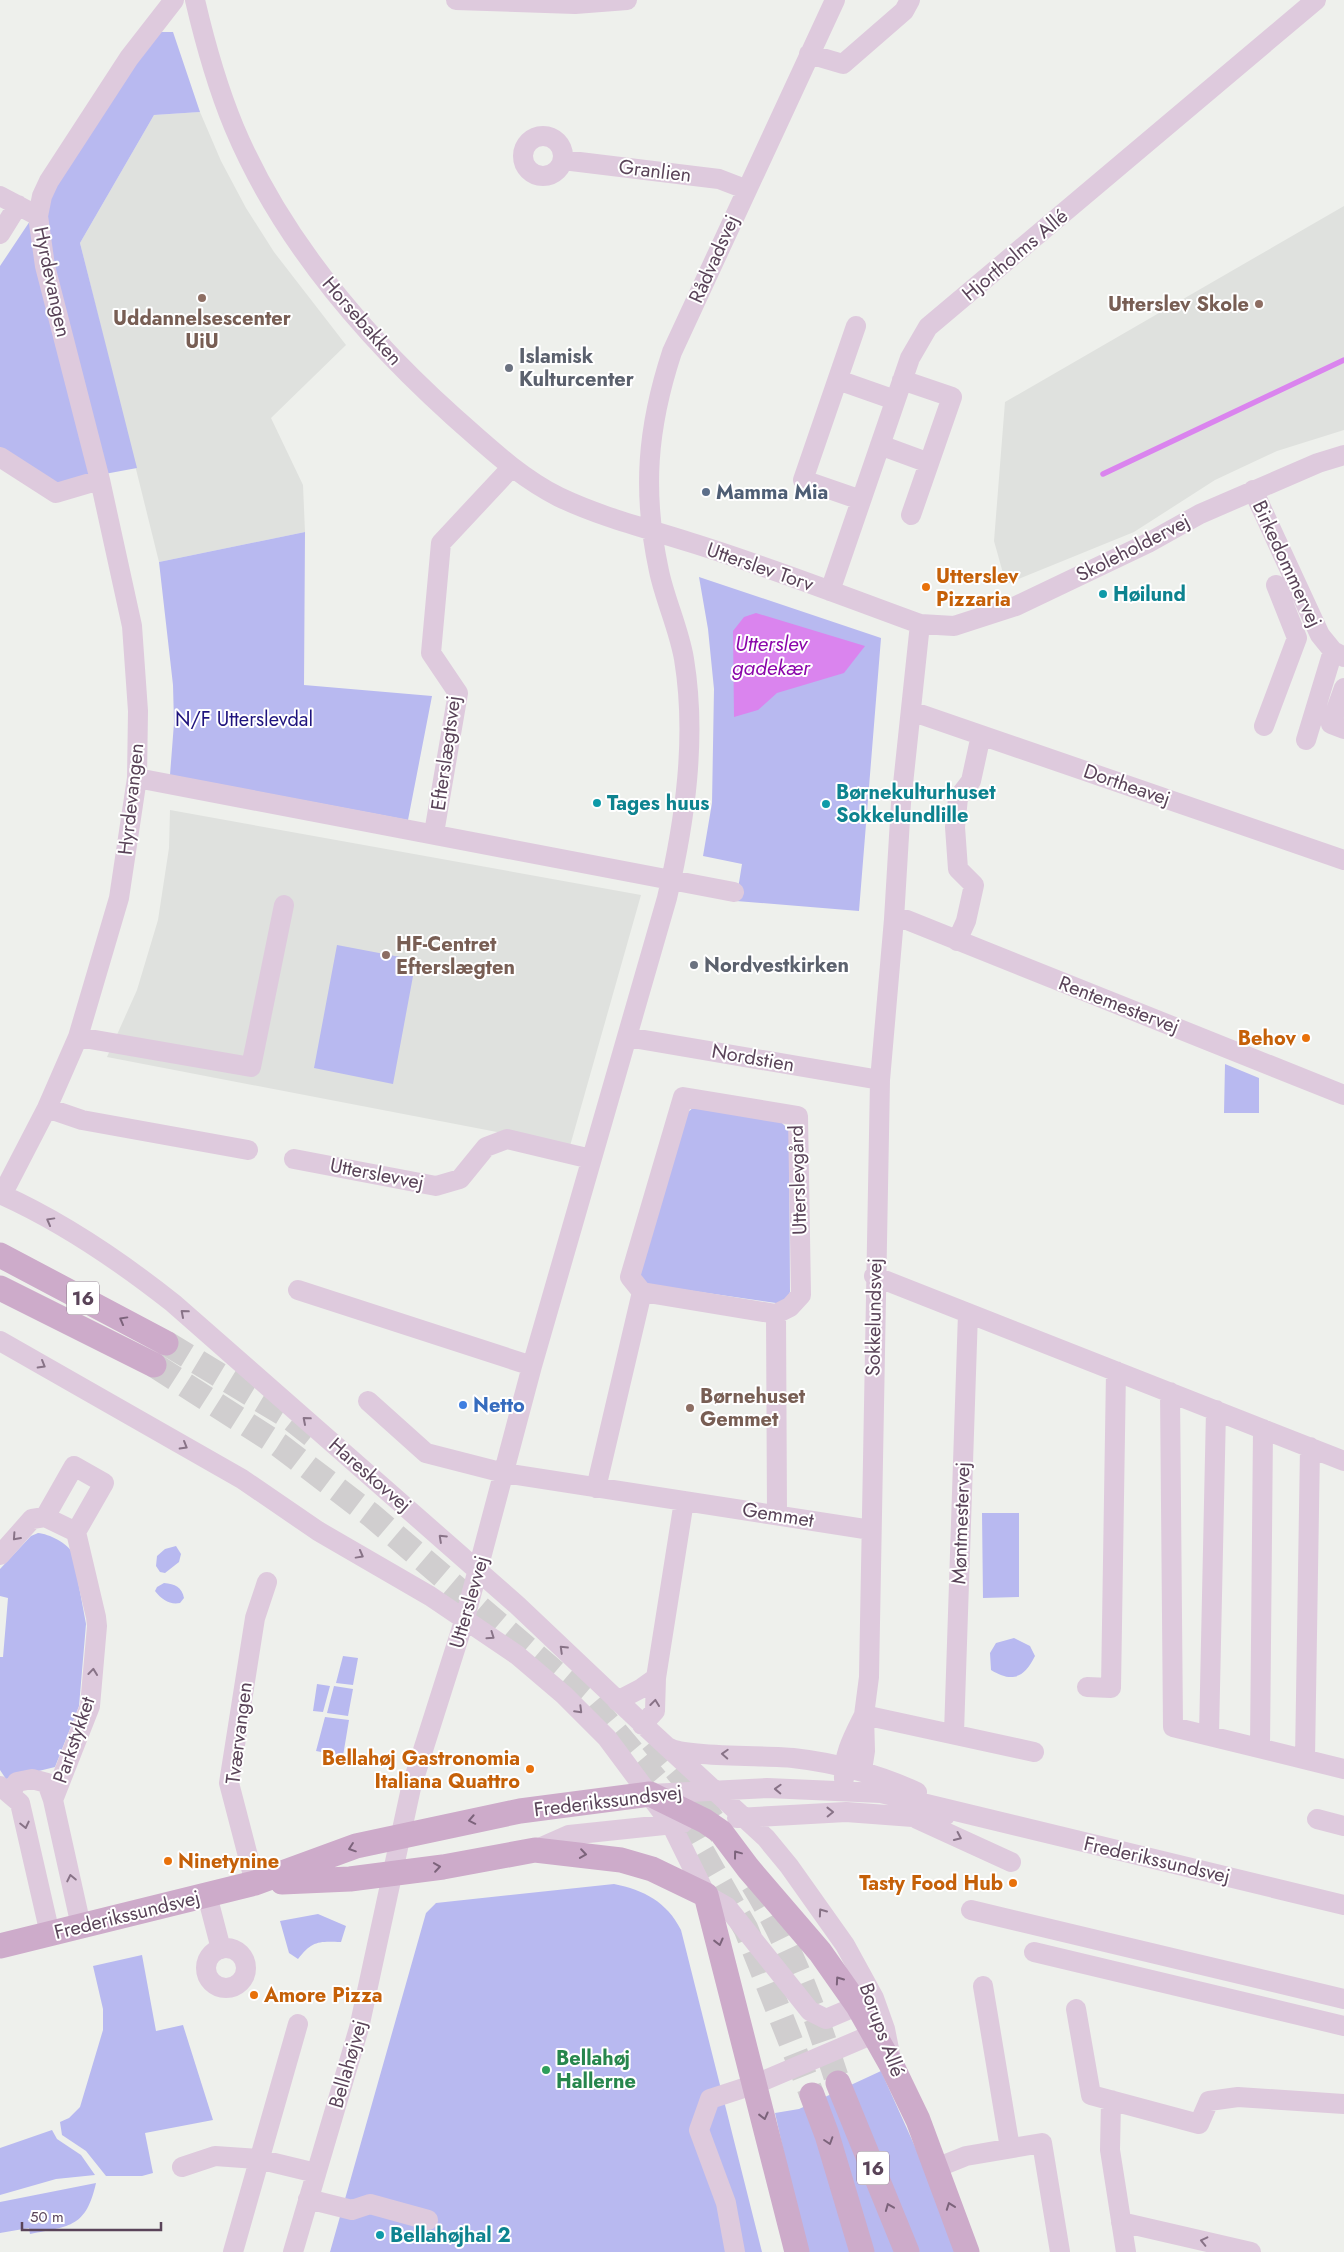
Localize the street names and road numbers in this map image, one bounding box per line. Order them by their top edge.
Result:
street label: Granlien [617,152,693,190]
street label: Hjortholms Allé [956,202,1074,308]
street label: Rådvadsvej [682,210,746,308]
street label: Hyrdevangen [26,224,78,340]
street label: Horsebakken [315,270,409,372]
street label: Birkedommervej [1245,496,1329,632]
street label: Skoleholdervej [1071,507,1195,589]
street label: Utterslev Torv [703,535,817,599]
street label: Efterslægtsvej [424,694,468,812]
street label: Hyrdevangen [111,742,151,856]
street label: Dortheavej [1080,757,1174,813]
street label: Rentemestervej [1054,969,1184,1041]
street label: Nordstien [709,1036,797,1080]
street label: Utterslevgård [782,1125,814,1235]
street label: Utterslevvej [328,1151,426,1197]
street label: Sokkelundsvej [858,1258,890,1376]
road number: 16 [67,1282,99,1315]
street label: Hareskovvej [322,1431,418,1519]
street label: Møntmestervej [944,1461,978,1585]
street label: Gemmet [740,1495,816,1535]
street label: Utterslevvej [442,1552,496,1652]
street label: Tværvangen [218,1680,260,1786]
street label: Parkstykket [46,1693,102,1787]
street label: Frederikssundsvej [532,1778,684,1824]
street label: Frederikssundsvej [1081,1829,1233,1891]
street label: Frederikssundsvej [51,1883,203,1947]
street label: Borups Allé [852,1979,912,2081]
street label: Bellahøjvej [322,2017,374,2111]
road number: 16 [857,2152,889,2184]

